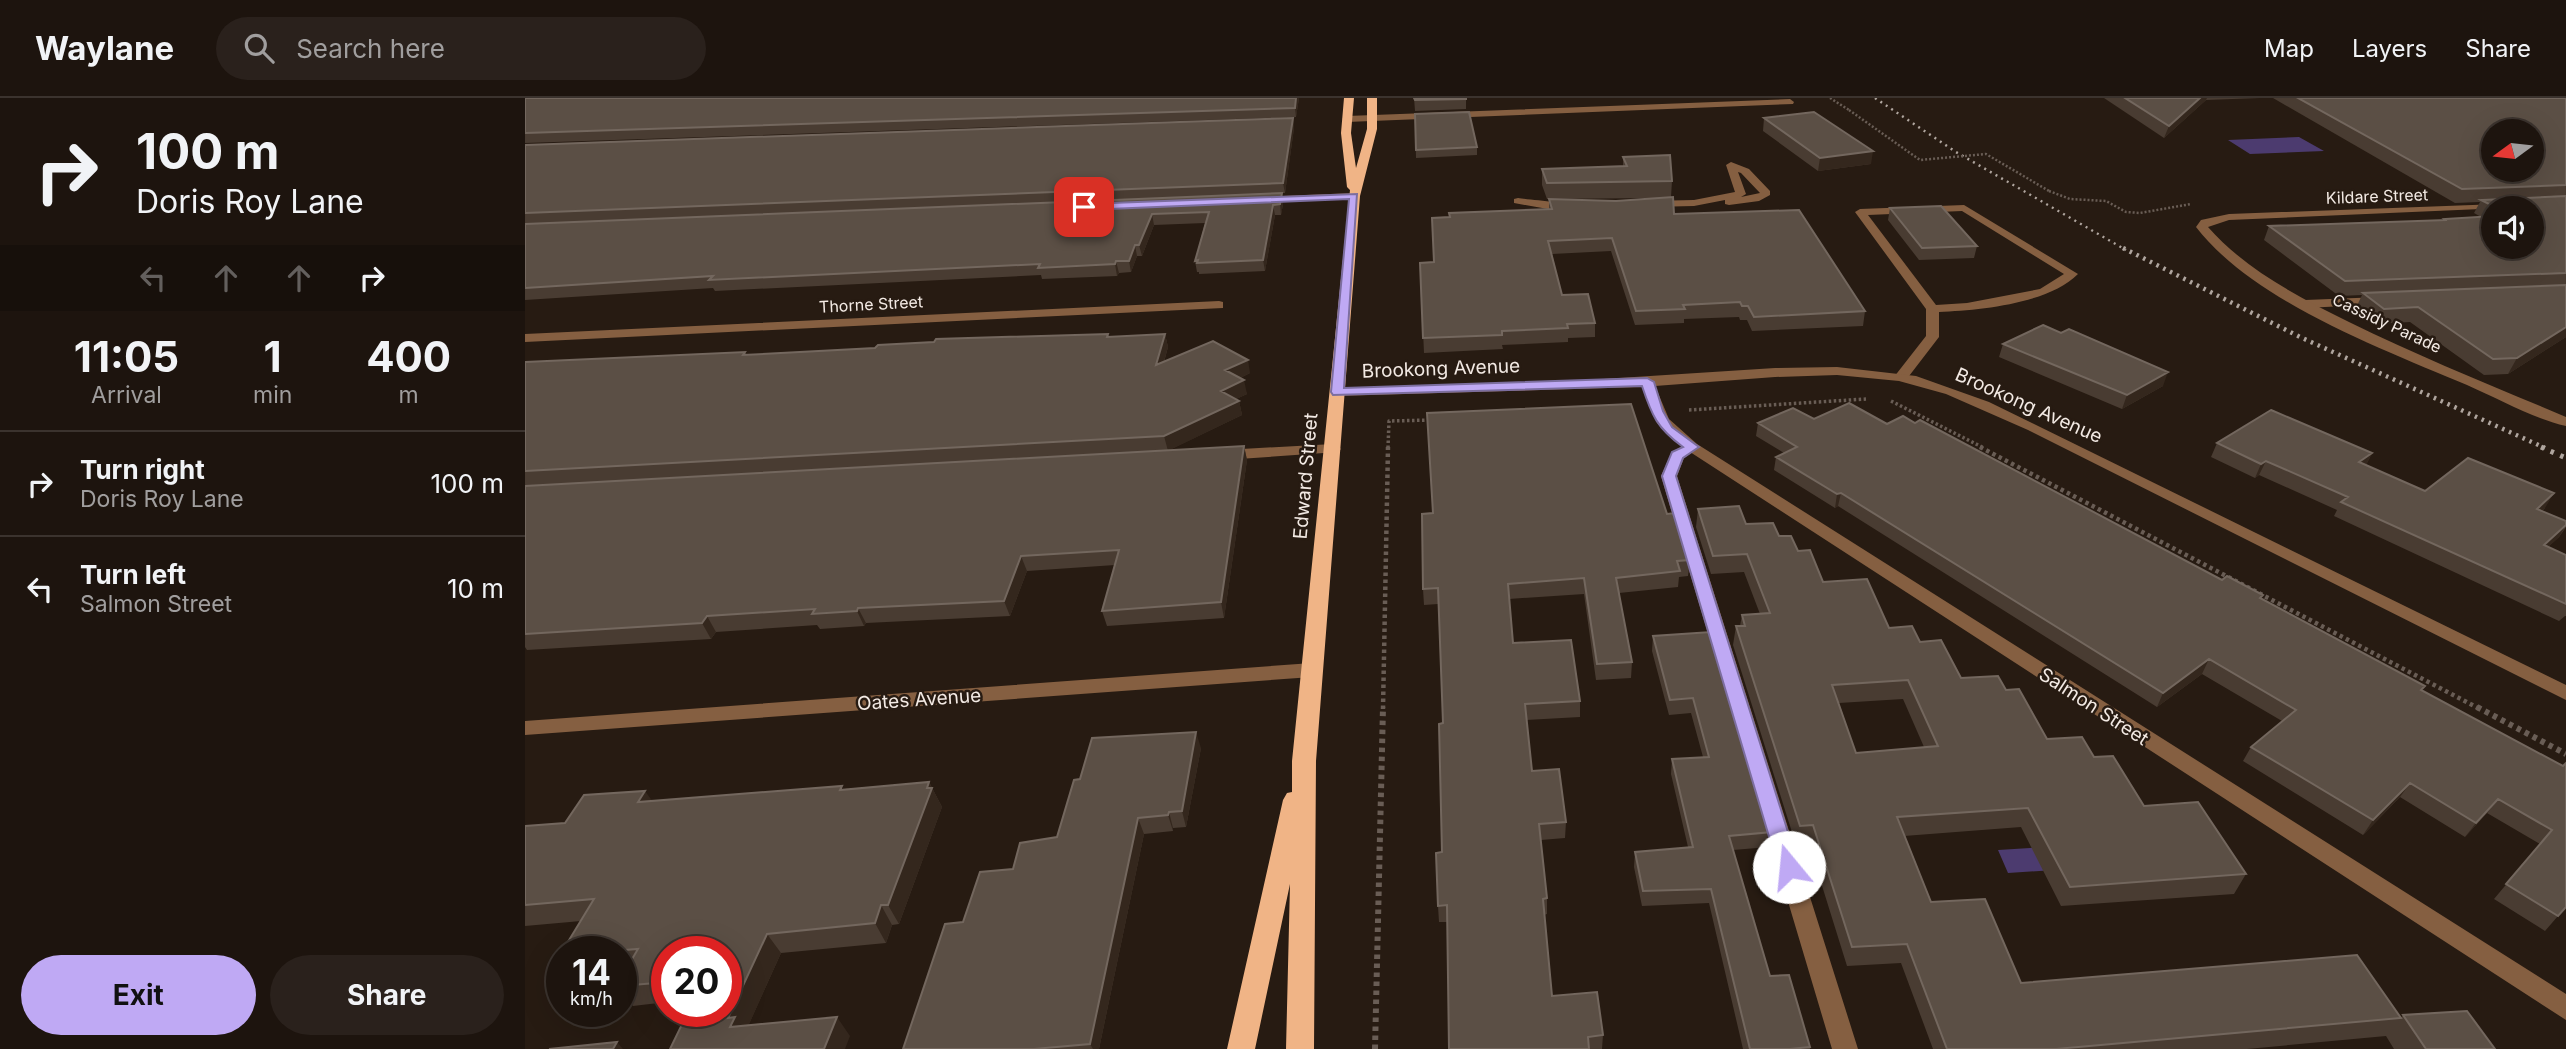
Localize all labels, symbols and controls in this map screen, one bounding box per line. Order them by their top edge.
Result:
search box [216,17,706,80]
text: Waylane [35,28,174,68]
icon: search [240,29,278,67]
text: Search here [296,33,445,64]
text: Map [2264,34,2314,63]
text: Layers [2352,34,2427,63]
text: Share [2465,34,2531,63]
north arrow [2481,119,2545,182]
map controls [2481,119,2544,259]
text: 100 m [136,122,280,181]
icon: right [21,126,112,217]
pin [1054,177,1114,237]
text: Doris Roy Lane [136,182,364,221]
street label: Kildare Street [2326,184,2428,208]
icon: arrive [1065,188,1103,226]
button: sound [2481,196,2544,259]
icon: left [134,259,172,297]
icon: ahead [207,259,245,297]
icon: ahead [280,259,318,297]
icon: right [353,259,391,297]
street label: Cassidy Parade [2329,289,2445,357]
street label: Thorne Street [819,291,923,317]
text: 11:05 [74,331,179,382]
text: 1 [264,331,282,382]
text: 400 [366,331,451,382]
street label: Brookong Avenue [1361,354,1521,383]
street label: Brookong Avenue [1952,363,2106,448]
text: Arrival [91,381,162,409]
text: min [253,381,292,409]
text: m [399,381,419,409]
street label: Edward Street [1289,412,1322,540]
text: Turn right [80,454,205,485]
icon: right [21,465,59,503]
text: 100 m [431,468,504,499]
text: Doris Roy Lane [80,485,244,513]
text: Turn left [80,559,186,590]
icon: left [21,570,59,608]
text: 10 m [447,573,504,604]
text: Salmon Street [80,590,232,618]
street label: Salmon Street [2035,663,2153,750]
street label: Oates Avenue [856,684,982,715]
position arrow [1752,830,1826,904]
speed limit sign: 20 [651,936,742,1027]
text: 14 [572,951,611,993]
button: Exit [21,955,256,1035]
button: Share [270,955,504,1035]
text: km/h [570,988,613,1009]

